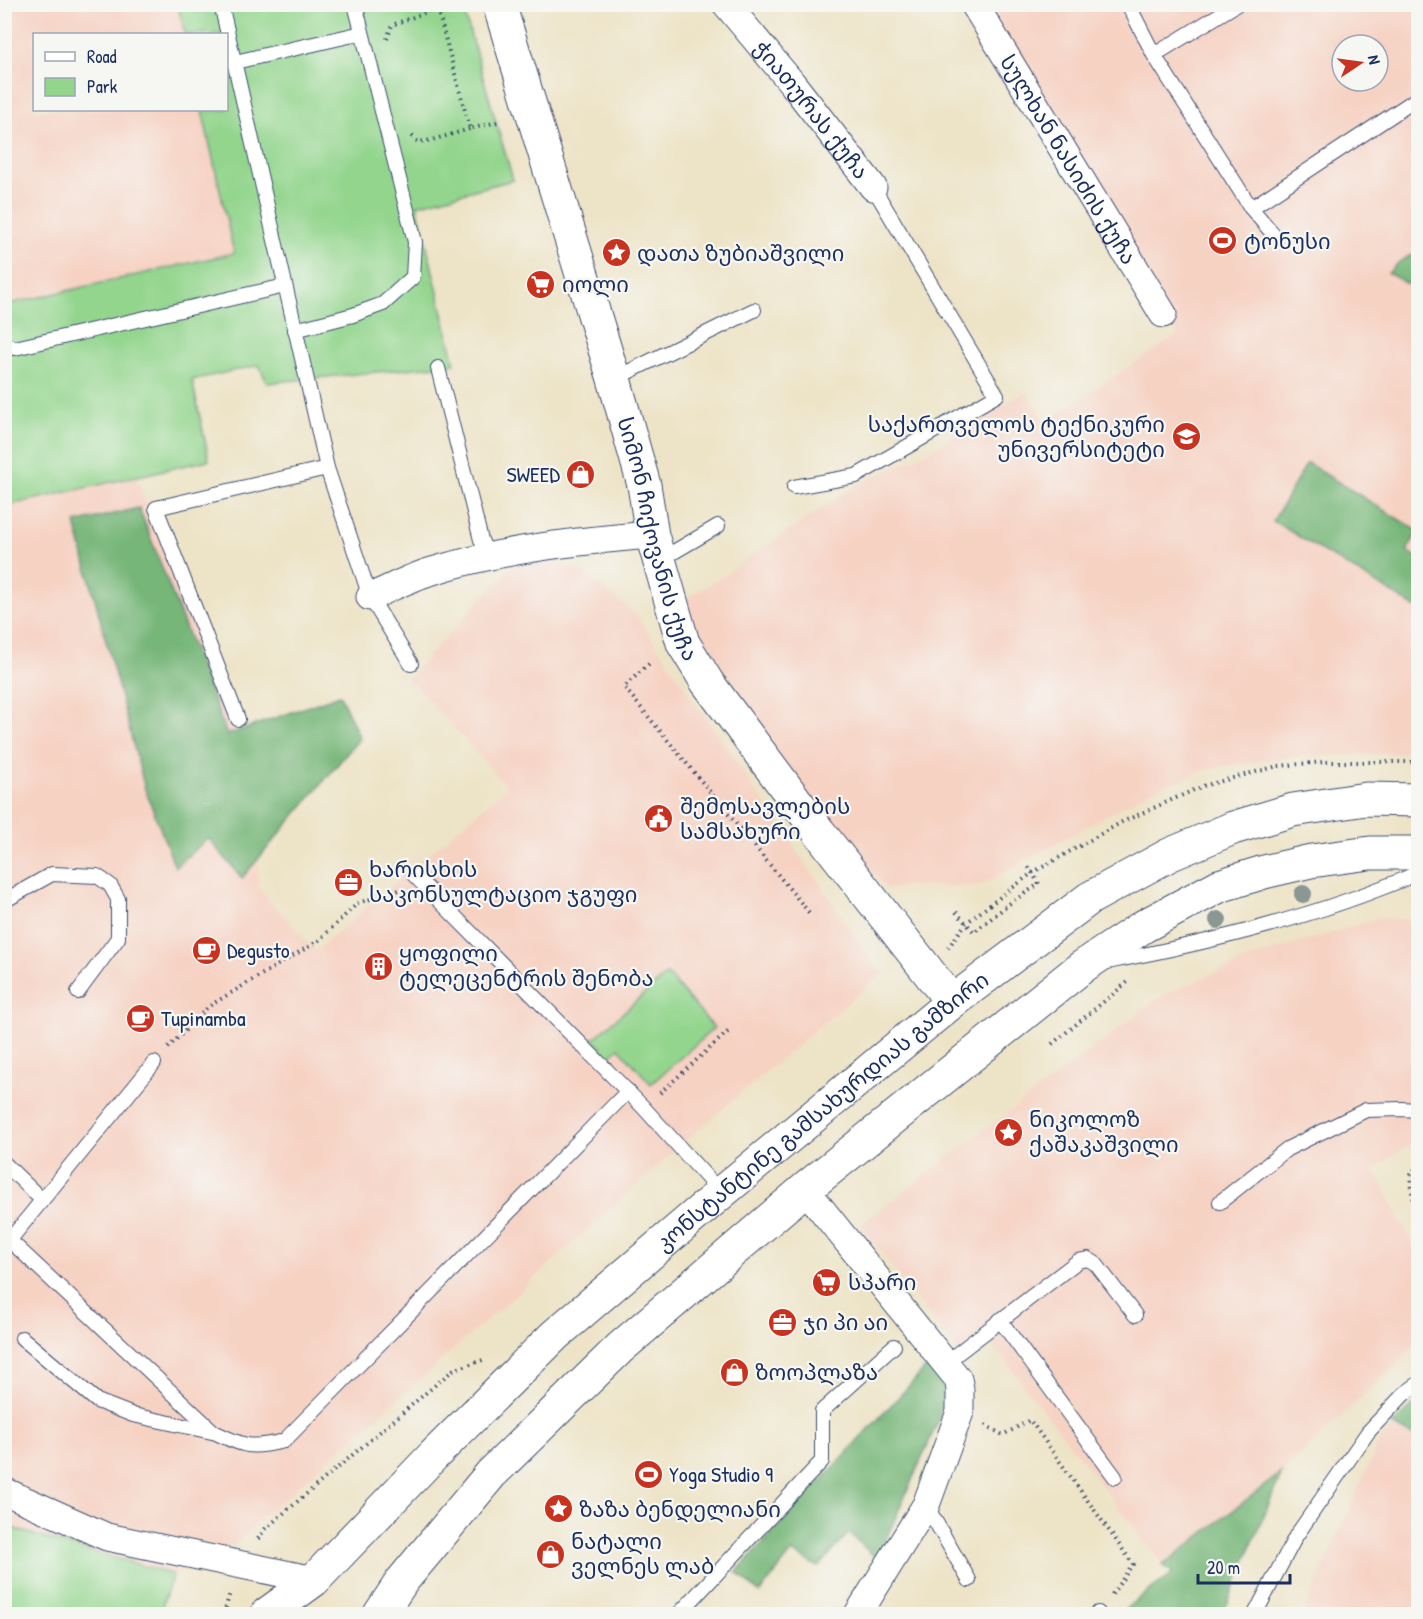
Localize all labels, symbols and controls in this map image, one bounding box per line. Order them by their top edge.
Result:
legend [33,33,228,111]
north arrow [1330,33,1390,93]
street label: ჭიათურას ქუჩა [747,34,876,185]
text: Road [87,44,117,69]
street label: სულხან ნასიძის ქუჩა [993,49,1144,270]
text: N [1363,53,1386,67]
text: Park [87,74,118,99]
sports icon: ტონუსი [1207,225,1239,257]
place label: ტონუსი [1244,226,1331,256]
place icon: დათა ზუბიაშვილი [600,237,632,269]
place label: დათა ზუბიაშვილი [637,238,844,268]
supermarket icon: იოლი [525,268,557,300]
place label: იოლი [562,269,629,299]
place label: საქართველოს ტექნიკური უნივერსიტეტი [868,409,1165,464]
street label: სიმონ ჩიქოვანის ქუჩა [610,413,705,666]
school or university icon: საქართველოს ტექნიკური უნივერსიტეტი [1170,421,1202,453]
shop icon: SWEED [565,458,597,490]
place label: SWEED [506,459,561,489]
place label: შემოსავლების სამსახური [680,791,850,846]
public building icon: შემოსავლების სამსახური [643,803,675,835]
place label: ხარისხის საკონსულტაციო ჯგუფი [369,854,638,909]
office icon: ხარისხის საკონსულტაციო ჯგუფი [332,866,364,898]
cafe icon: Degusto [190,934,222,966]
place label: Degusto [227,935,290,965]
place label: ყოფილი ტელეცენტრის შენობა [399,938,654,993]
building icon: ყოფილი ტელეცენტრის შენობა [362,950,394,982]
street label: კონსტანტინე გამსახურდიას გამზირი [649,965,995,1258]
cafe icon: Tupinamba [124,1002,156,1034]
place label: Tupinamba [161,1003,246,1033]
place label: ნიკოლოზ ქაშაკაშვილი [1029,1104,1179,1159]
place icon: ნიკოლოზ ქაშაკაშვილი [992,1116,1024,1148]
supermarket icon: სპარი [811,1266,843,1298]
place label: სპარი [848,1267,916,1297]
office icon: ჯი პი აი [766,1306,798,1338]
place label: ჯი პი აი [803,1307,888,1337]
shop icon: ზოოპლაზა [718,1356,750,1388]
place label: ზოოპლაზა [755,1357,878,1387]
sports icon: Yoga Studio 9 [632,1458,664,1490]
place label: Yoga Studio 9 [669,1459,773,1489]
place icon: ზაზა ბენდელიანი [542,1493,574,1525]
place label: ზაზა ბენდელიანი [579,1494,781,1524]
place label: ნატალი ველნეს ლაბ [571,1526,714,1581]
shop icon: ნატალი ველნეს ლაბ [534,1538,566,1570]
scale bar [1198,1547,1290,1585]
text: 20 m [1207,1555,1240,1580]

